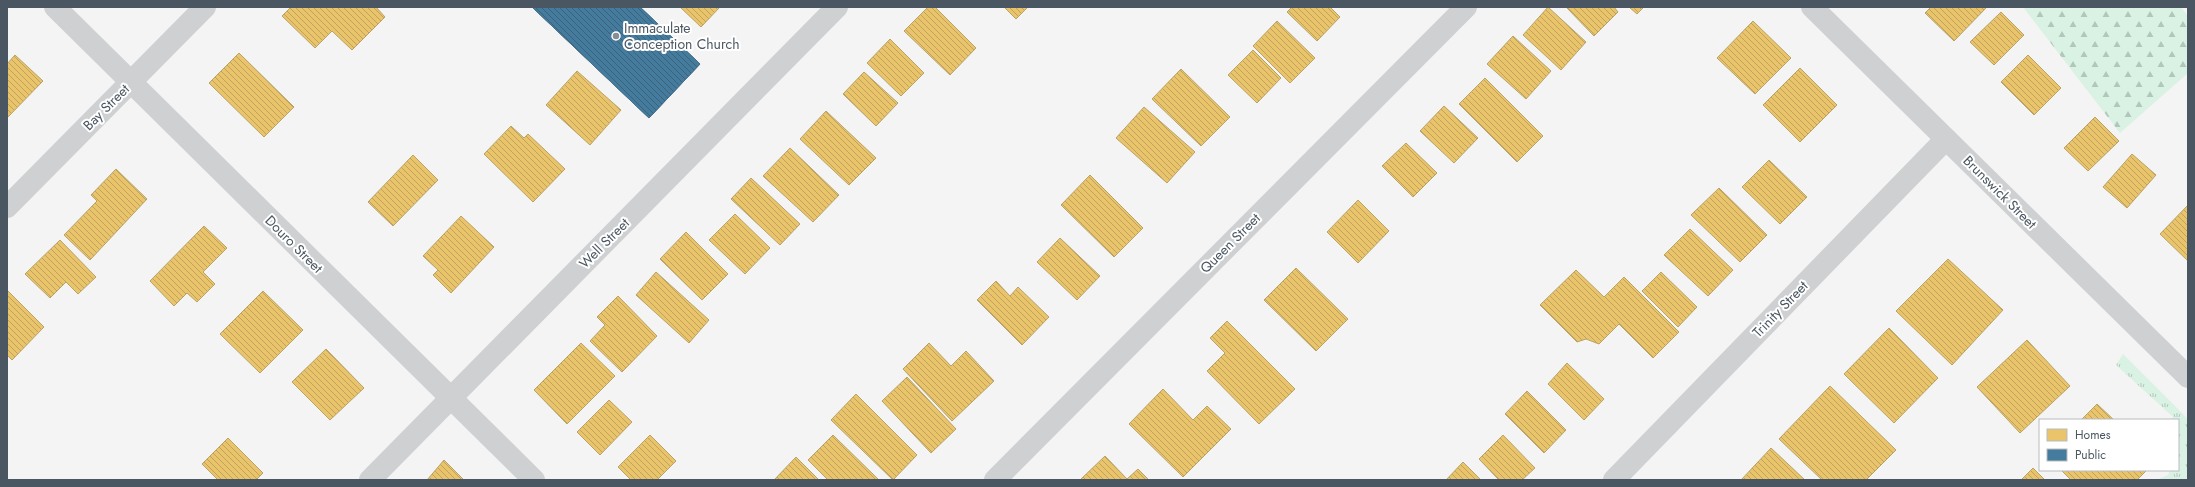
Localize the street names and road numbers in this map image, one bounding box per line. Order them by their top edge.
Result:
street label: Bay Street [78,79,134,135]
street label: Brunswick Street [1959,151,2042,234]
street label: Queen Street [1195,208,1265,278]
street label: Douro Street [261,211,328,278]
street label: Well Street [574,213,634,273]
street label: Trinity Street [1748,276,1813,342]

